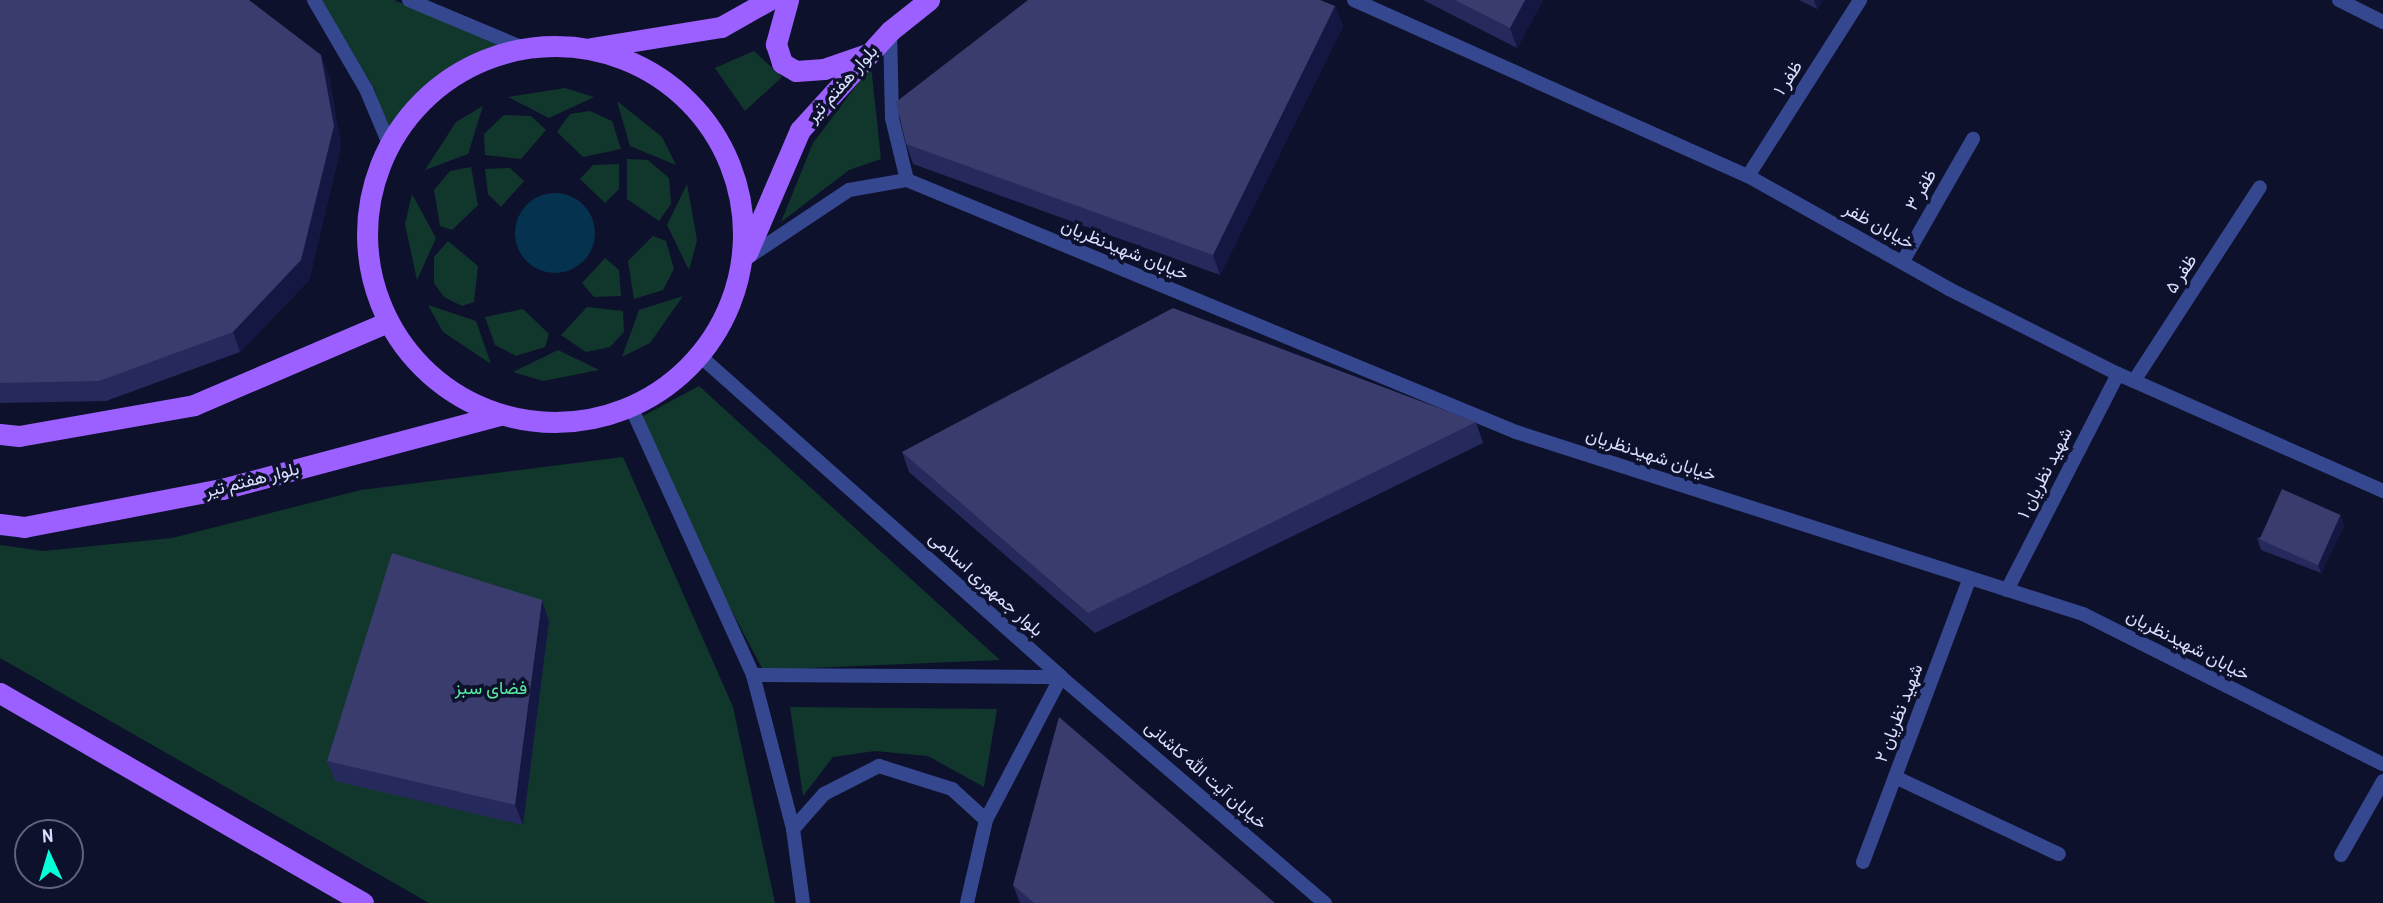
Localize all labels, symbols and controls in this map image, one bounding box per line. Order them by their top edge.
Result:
street label: بلوار هفتم تیر [802,41,882,127]
street label: ظفر ۱ [1769,57,1807,99]
street label: ظفر ۳ [1901,166,1941,214]
street label: خیابان ظفر [1840,198,1918,254]
street label: خیابان شهیدنظریان [1058,215,1192,285]
street label: ظفر ۵ [2160,250,2202,298]
street label: خیابان شهیدنظریان [1583,424,1719,486]
street label: شهید نظریان ۱ [2013,424,2077,522]
street label: بلوار هفتم تیر [203,458,301,502]
street label: بلوار جمهوری اسلامی [924,527,1048,641]
street label: خیابان شهیدنظریان [2123,605,2253,685]
street label: شهید نظریان ۲ [1870,661,1928,765]
park label: فضای سبز [455,677,527,699]
street label: خیابان آیت الله کاشانی [1140,716,1272,834]
north arrow [14,819,84,889]
text: N [41,822,54,848]

